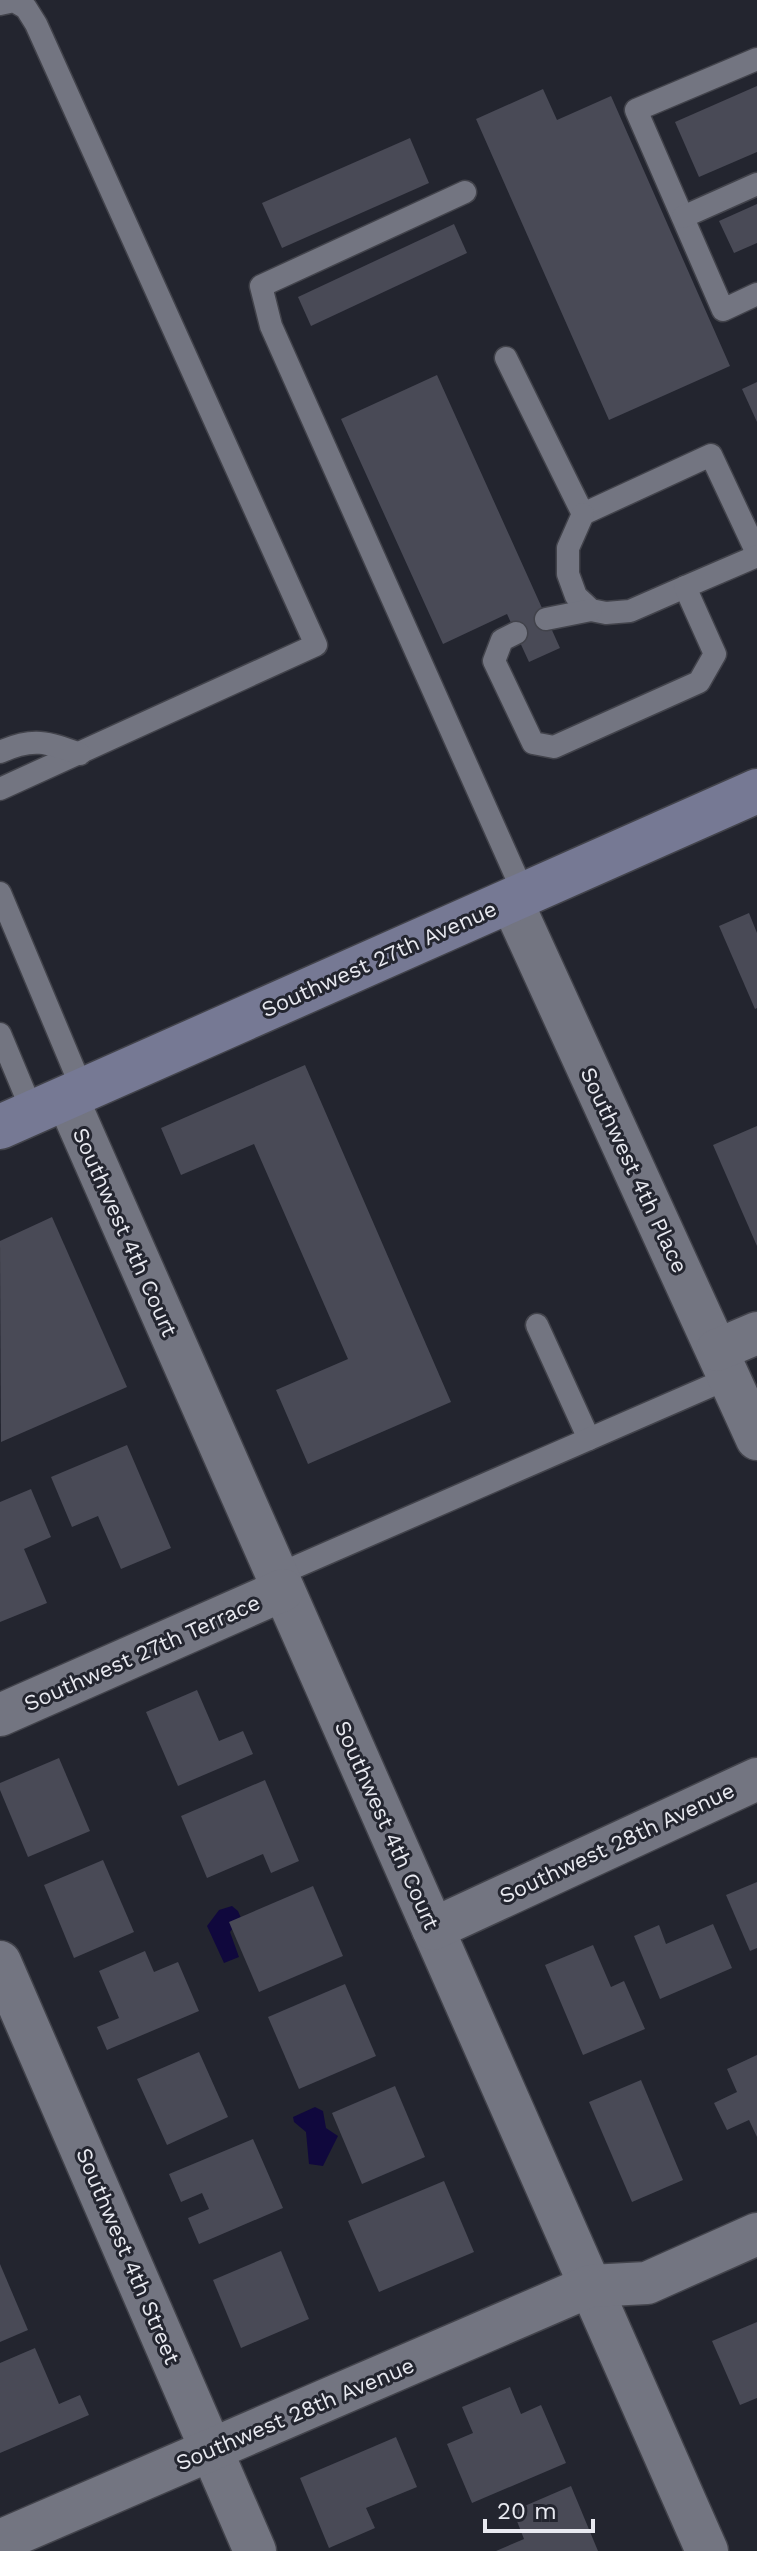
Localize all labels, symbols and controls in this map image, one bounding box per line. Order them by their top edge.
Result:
street label: Southwest 27th Avenue [258,896,500,1022]
street label: Southwest 4th Place [575,1063,693,1277]
street label: Southwest 4th Court [68,1124,182,1340]
street label: Southwest 27th Terrace [20,1590,264,1716]
street label: Southwest 4th Court [330,1717,444,1933]
street label: Southwest 28th Avenue [496,1778,738,1908]
street label: Southwest 4th Street [71,2144,185,2368]
street label: Southwest 28th Avenue [172,2352,418,2476]
scale bar [485,2483,593,2533]
text: 20 m [497,2497,557,2525]

